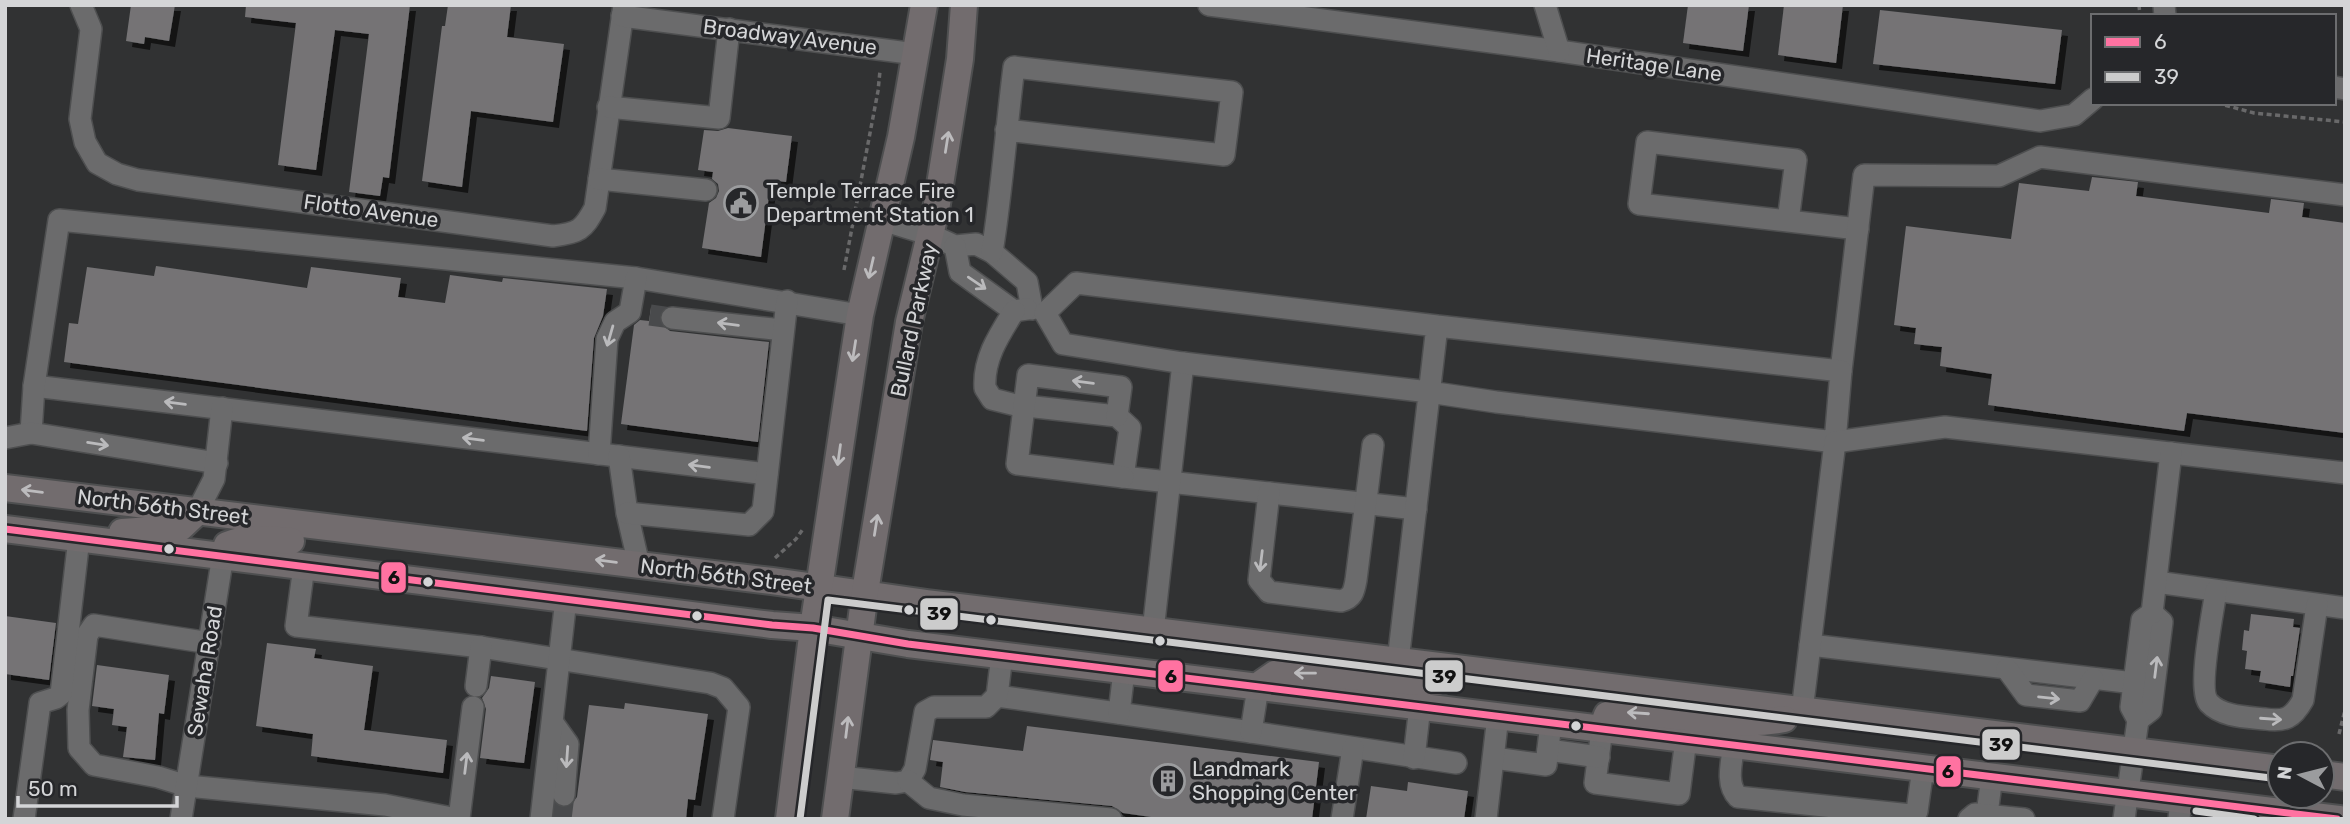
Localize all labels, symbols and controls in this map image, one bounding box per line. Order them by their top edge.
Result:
street label: Broadway Avenue [702,13,878,60]
legend [2091,14,2336,105]
text: 6 [2154,29,2167,54]
street label: Heritage Lane [1585,43,1724,86]
text: 39 [2154,64,2179,89]
one-way arrow [941,132,954,154]
place label: Temple Terrace Fire Department Station 1 [766,178,974,227]
public building icon: Temple Terrace Fire Department Station 1 [722,184,760,222]
street label: Flotto Avenue [302,189,440,232]
street label: Bullard Parkway [885,240,942,399]
one-way arrow [864,256,878,279]
one-way arrow [966,277,986,291]
one-way arrow [717,317,740,330]
one-way arrow [602,324,615,346]
one-way arrow [847,339,860,362]
one-way arrow [1072,376,1094,389]
one-way arrow [164,396,186,409]
one-way arrow [463,432,485,445]
one-way arrow [86,438,109,451]
one-way arrow [832,443,845,466]
one-way arrow [689,459,711,472]
street label: North 56th Street [76,484,250,529]
one-way arrow [22,485,44,498]
one-way arrow [870,514,883,537]
unlabelled marker [162,542,176,556]
one-way arrow [1254,549,1267,571]
street label: North 56th Street [639,553,813,598]
one-way arrow [595,554,618,567]
line badge: 6 [380,561,407,594]
text: 6 [388,566,400,589]
unlabelled marker [421,575,435,589]
line badge: 39 [919,597,959,631]
text: 39 [927,602,951,625]
unlabelled marker [902,603,916,617]
street label: Sewaha Road [182,604,227,738]
unlabelled marker [690,609,704,623]
unlabelled marker [984,613,998,627]
unlabelled marker [1153,634,1167,648]
one-way arrow [2149,657,2162,679]
line badge: 6 [1157,659,1184,693]
line badge: 39 [1424,659,1464,693]
text: 6 [1165,665,1177,688]
text: 39 [1432,665,1456,688]
one-way arrow [1294,666,1317,679]
one-way arrow [2037,691,2060,704]
one-way arrow [1627,706,1650,719]
one-way arrow [2260,713,2282,726]
one-way arrow [841,716,854,739]
unlabelled marker [1569,719,1583,733]
line badge: 39 [1981,728,2021,761]
text: 39 [1989,733,2013,756]
north arrow [2266,740,2336,810]
one-way arrow [560,745,573,767]
one-way arrow [459,752,472,775]
line badge: 6 [1935,755,1962,788]
place label: Landmark Shopping Center [1192,756,1357,805]
text: 6 [1942,760,1954,783]
building icon: Landmark Shopping Center [1149,762,1187,800]
scale bar [18,764,177,808]
text: N [2272,765,2297,781]
text: 50 m [28,776,78,801]

